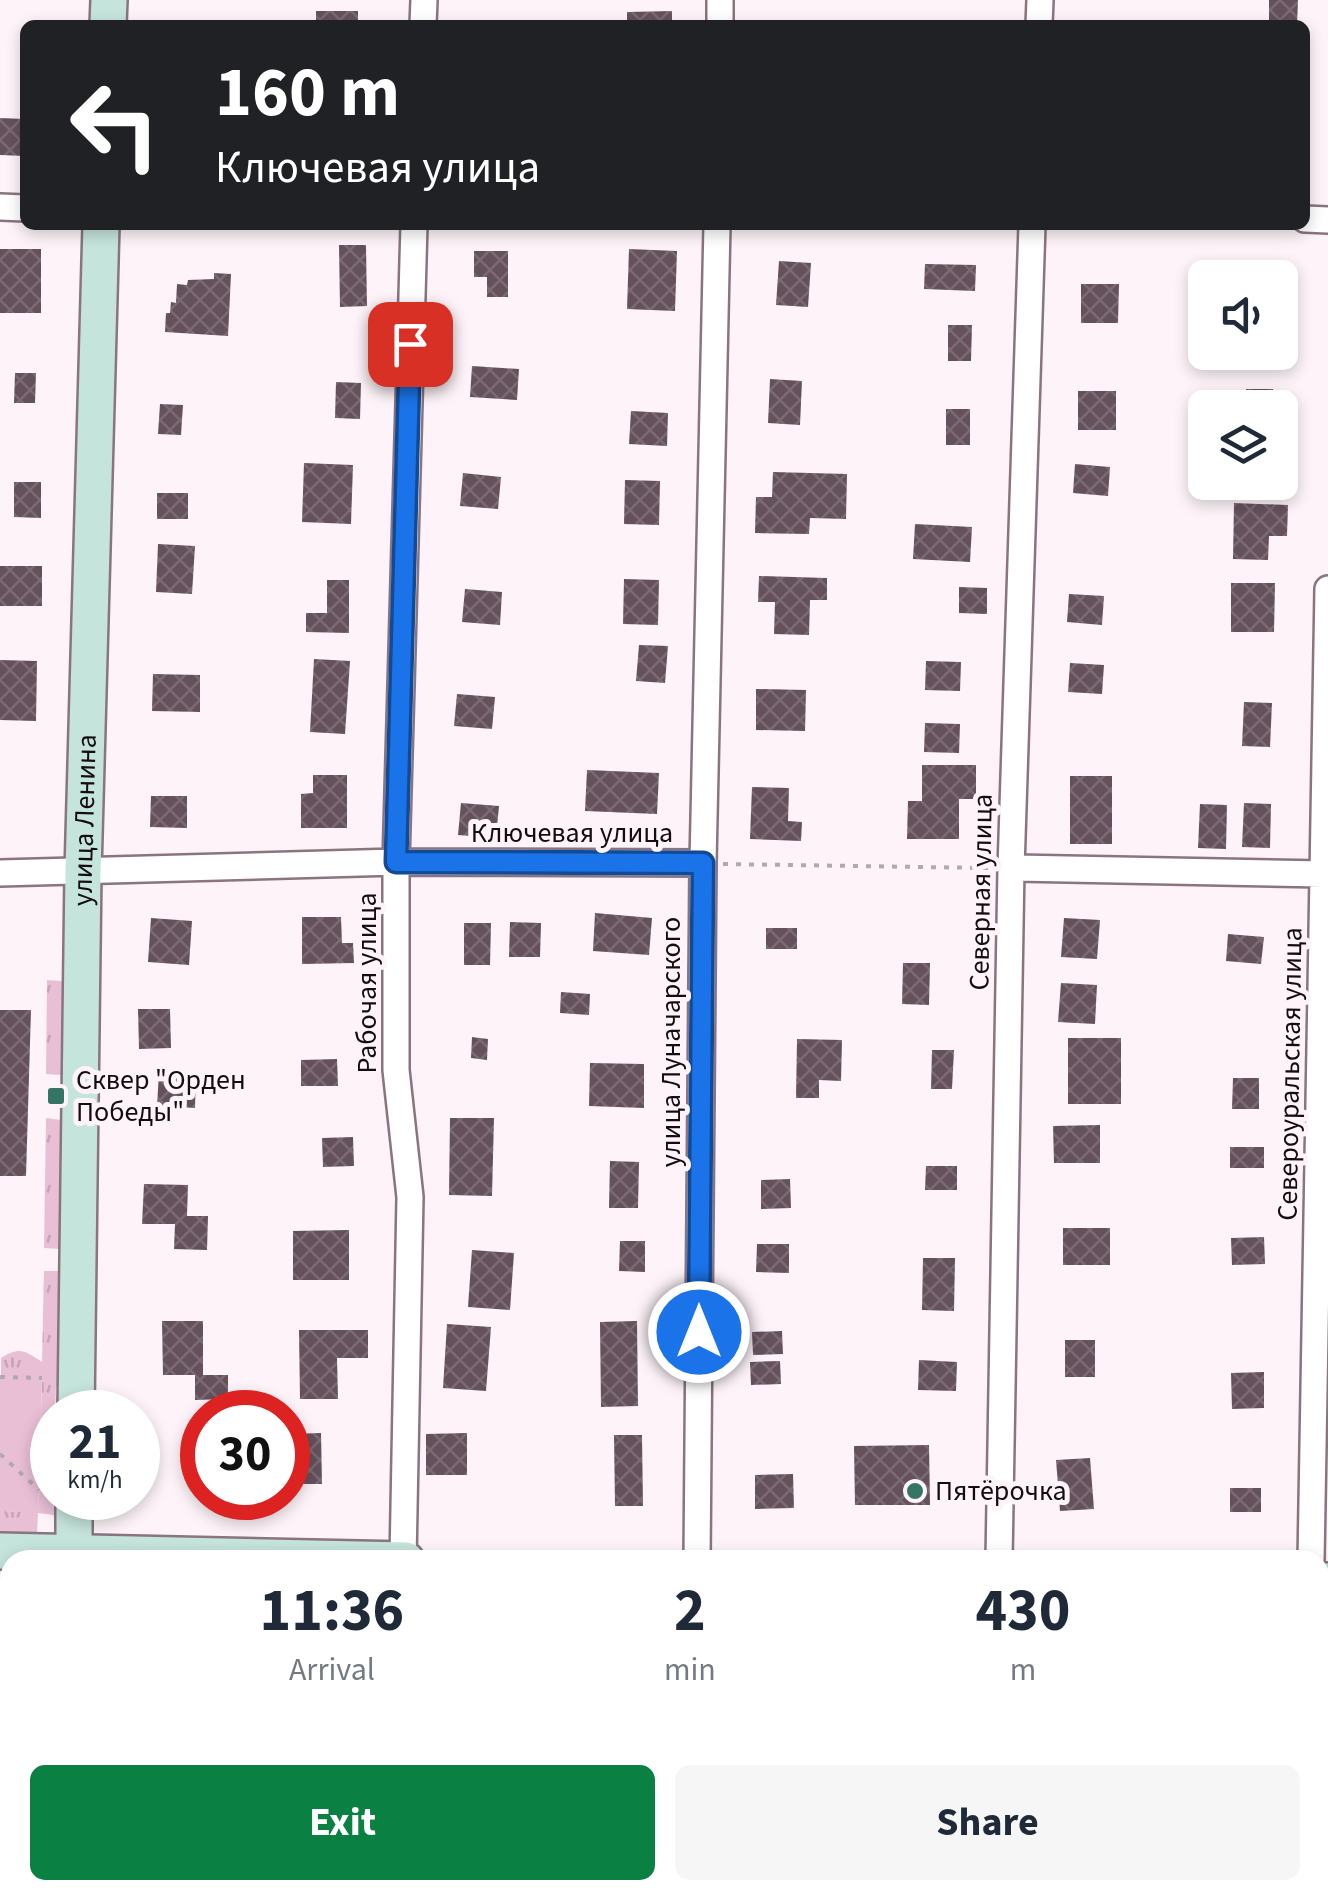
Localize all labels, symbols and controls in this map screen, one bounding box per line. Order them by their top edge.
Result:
text: 160 m [215,43,400,143]
icon: left [50,60,180,190]
text: Ключевая улица [215,136,540,200]
map controls [1188,260,1298,500]
button: sound [1188,260,1298,370]
pin [368,302,453,387]
icon: arrive [383,317,438,372]
button: layers [1188,390,1298,500]
street label: улица Ленина [63,734,107,906]
street label: Северная улица [959,793,1003,991]
street label: Ключевая улица [471,813,673,853]
street label: Рабочая улица [347,892,387,1074]
street label: улица Луначарского [651,917,691,1167]
street label: Североуральская улица [1267,927,1313,1221]
place label: Сквер "Орден Победы" [76,1060,246,1132]
marker: Сквер "Орден Победы" [45,1085,67,1107]
position arrow [647,1280,751,1384]
speed limit sign: 30 [180,1390,310,1520]
text: 21 [69,1407,121,1478]
text: km/h [67,1462,123,1498]
place label: Пятёрочка [935,1471,1067,1511]
marker: Пятёрочка [904,1480,926,1502]
text: 11:36 [260,1569,404,1654]
text: 2 [674,1569,706,1654]
text: 430 [975,1569,1070,1654]
text: Arrival [289,1647,375,1693]
text: min [664,1647,716,1693]
text: m [1010,1647,1036,1693]
button: Exit [30,1765,655,1880]
button: Share [675,1765,1300,1880]

